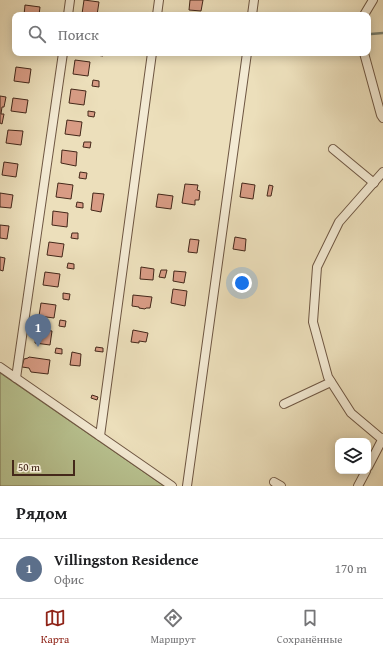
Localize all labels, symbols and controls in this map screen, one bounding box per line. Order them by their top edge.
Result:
search box [12,12,371,56]
icon: search [26,23,48,45]
text: Поиск [58,24,99,45]
your location [232,273,252,293]
pin: 1 [25,314,51,347]
map controls [335,438,371,474]
button: layers [335,438,371,474]
scale bar [12,458,75,477]
text: 50 m [18,459,40,475]
text: Рядом [16,500,67,525]
text: Villingston Residence [54,549,199,570]
text: 1 [26,559,32,578]
text: 170 m [335,559,367,578]
text: Офис [54,570,84,589]
tab: Карта [41,607,69,647]
tab: Маршрут [150,607,195,647]
tab: Сохранённые [277,607,342,647]

